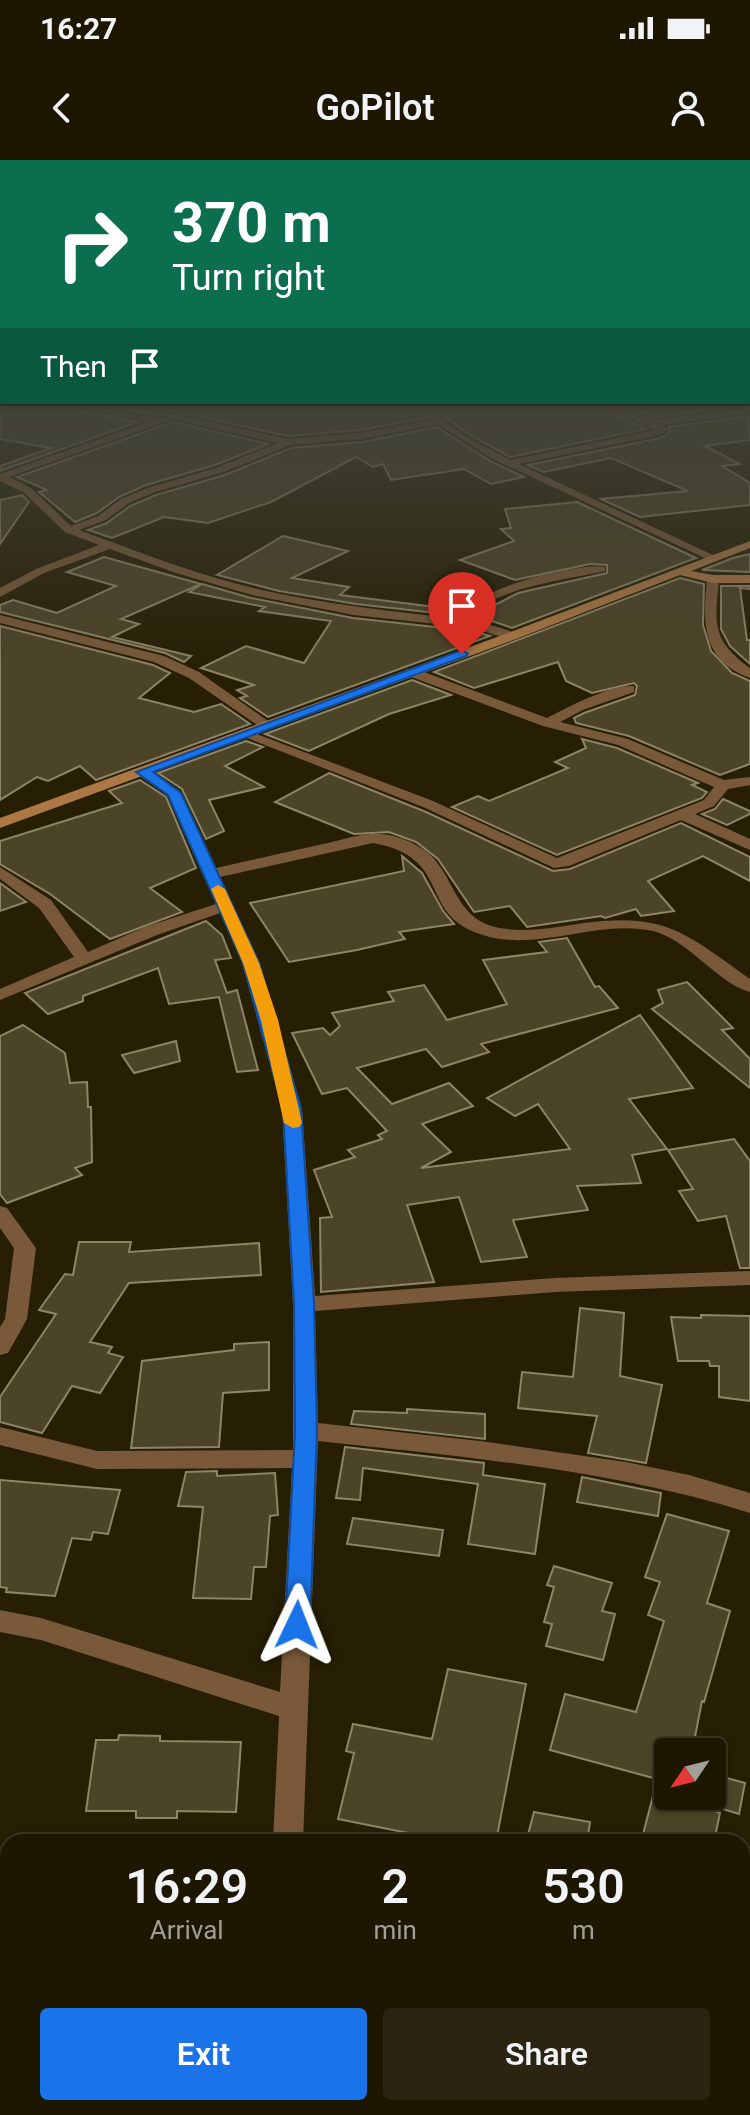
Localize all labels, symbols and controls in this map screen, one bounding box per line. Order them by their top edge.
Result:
text: 16:27 [40,11,117,46]
icon: back [40,86,84,130]
icon: person [666,86,710,130]
text: GoPilot [315,87,435,129]
text: 370 m [172,190,331,256]
icon: right [40,192,144,296]
text: Turn right [172,257,325,299]
icon: arrive [123,344,167,388]
text: Then [40,349,107,384]
pin [428,572,496,654]
icon: arrive [440,584,484,628]
position arrow [255,1583,339,1667]
north arrow [654,1738,726,1810]
map controls [654,1738,726,1810]
text: 16:29 [125,1858,248,1915]
text: 2 [382,1858,409,1915]
text: 530 [542,1858,625,1915]
text: Arrival [150,1915,224,1945]
text: min [373,1915,417,1945]
text: m [572,1915,595,1945]
button: Exit [40,2008,367,2100]
button: Share [383,2008,710,2100]

